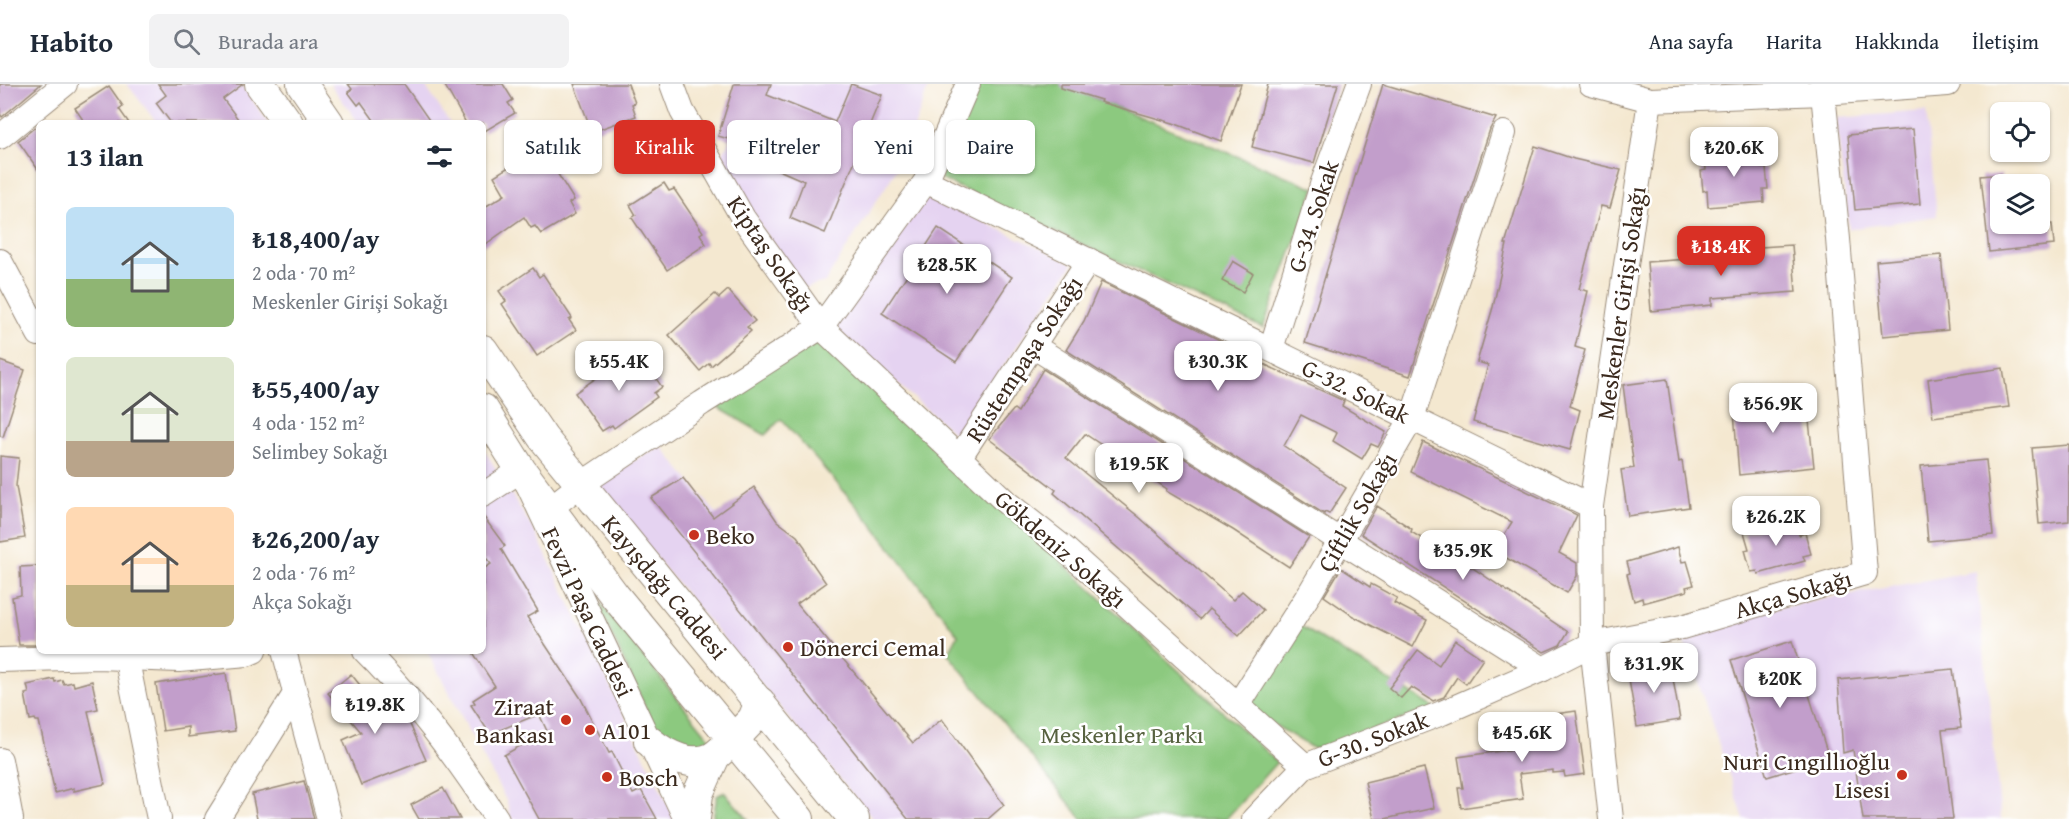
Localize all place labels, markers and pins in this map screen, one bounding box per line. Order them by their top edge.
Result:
pin: ₺20.6K [1685,127,1783,178]
pin: ₺18.4K [1672,226,1770,277]
pin: ₺28.5K [898,244,996,295]
pin: ₺55.4K [570,341,668,392]
pin: ₺30.3K [1169,341,1267,392]
pin: ₺56.9K [1724,383,1822,434]
pin: ₺19.5K [1090,443,1188,494]
pin: ₺26.2K [1727,496,1825,547]
place label: Beko [706,518,755,553]
marker: Beko [687,528,701,542]
pin: ₺35.9K [1414,530,1512,581]
place label: Dönerci Cemal [800,630,946,665]
marker: Dönerci Cemal [781,640,795,654]
pin: ₺31.9K [1605,643,1703,694]
pin: ₺20K [1744,658,1816,709]
pin: ₺19.8K [326,684,424,735]
place label: Ziraat Bankası [476,689,555,752]
pin: ₺45.6K [1473,712,1571,763]
marker: Ziraat Bankası [559,713,573,727]
place label: A101 [602,713,651,748]
marker: A101 [583,723,597,737]
place label: Nuri Cıngıllıoğlu Lisesi [1723,744,1890,807]
place label: Bosch [619,760,679,795]
marker: Nuri Cıngıllıoğlu Lisesi [1895,768,1909,782]
marker: Bosch [600,770,614,784]

